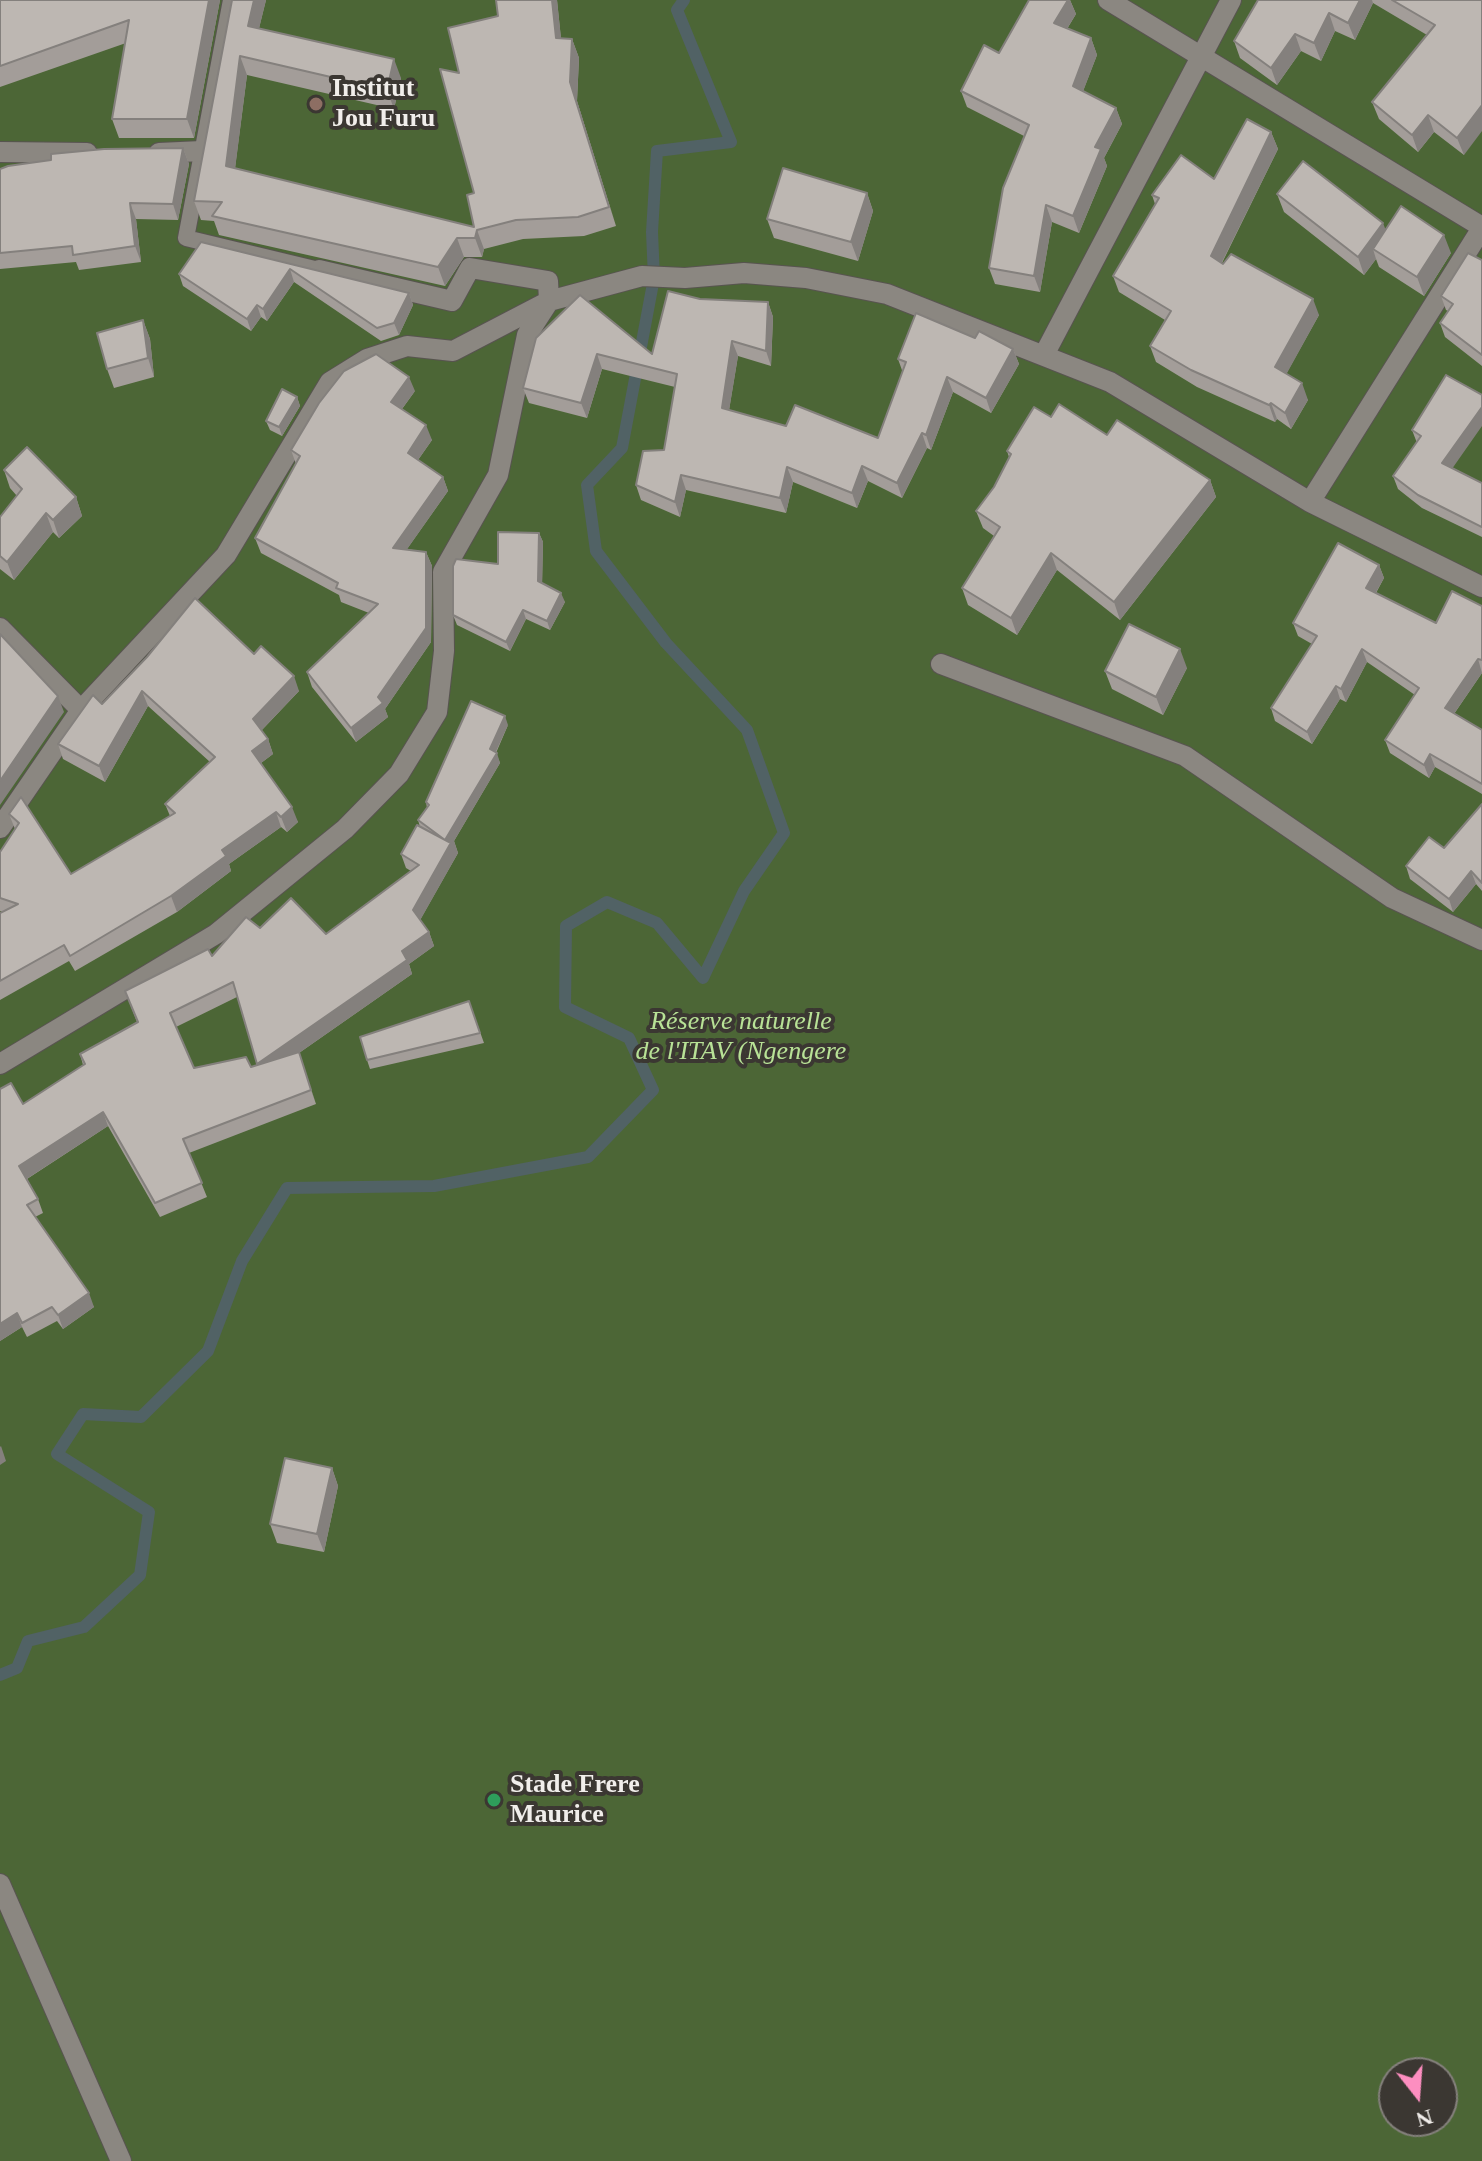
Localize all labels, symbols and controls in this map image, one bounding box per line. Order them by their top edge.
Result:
place label: Institut Jou Furu [332,73,435,134]
marker: Institut Jou Furu [307,95,325,113]
park label: Réserve naturelle de l'ITAV (Ngengere [636,1006,846,1068]
place label: Stade Frere Maurice [510,1769,640,1830]
marker: Stade Frere Maurice [485,1791,503,1809]
north arrow [1378,2057,1458,2137]
text: N [1413,2104,1436,2133]

